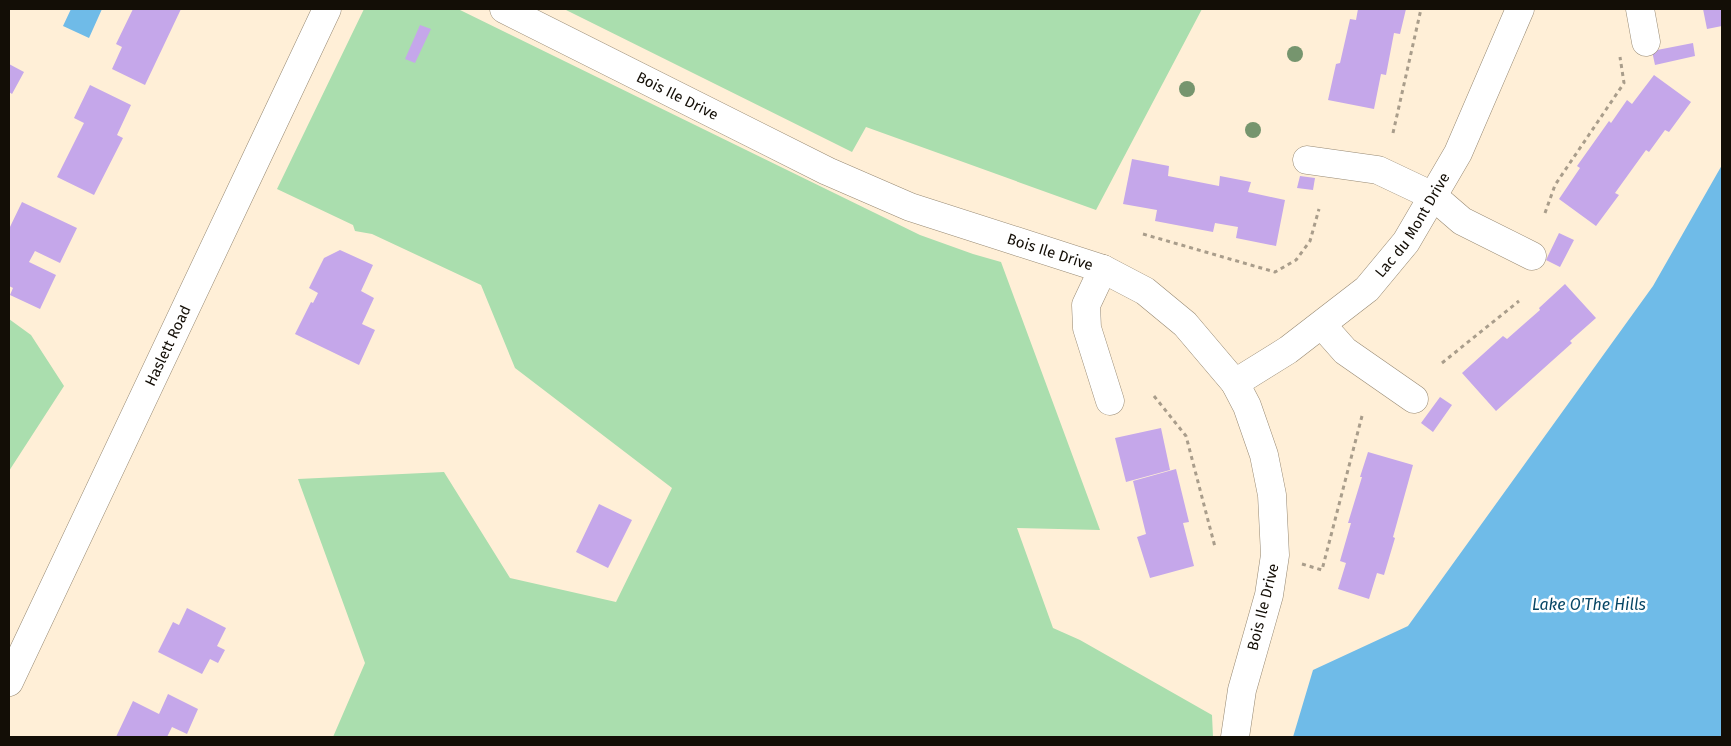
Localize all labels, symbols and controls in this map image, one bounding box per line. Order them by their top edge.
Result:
street label: Bois Ile Drive [633,68,721,124]
street label: Lac du Mont Drive [1371,169,1454,281]
street label: Bois Ile Drive [1005,230,1095,274]
street label: Haslett Road [141,302,195,389]
street label: Bois Ile Drive [1243,562,1283,652]
water label: Lake O'The Hills [1532,595,1646,614]

